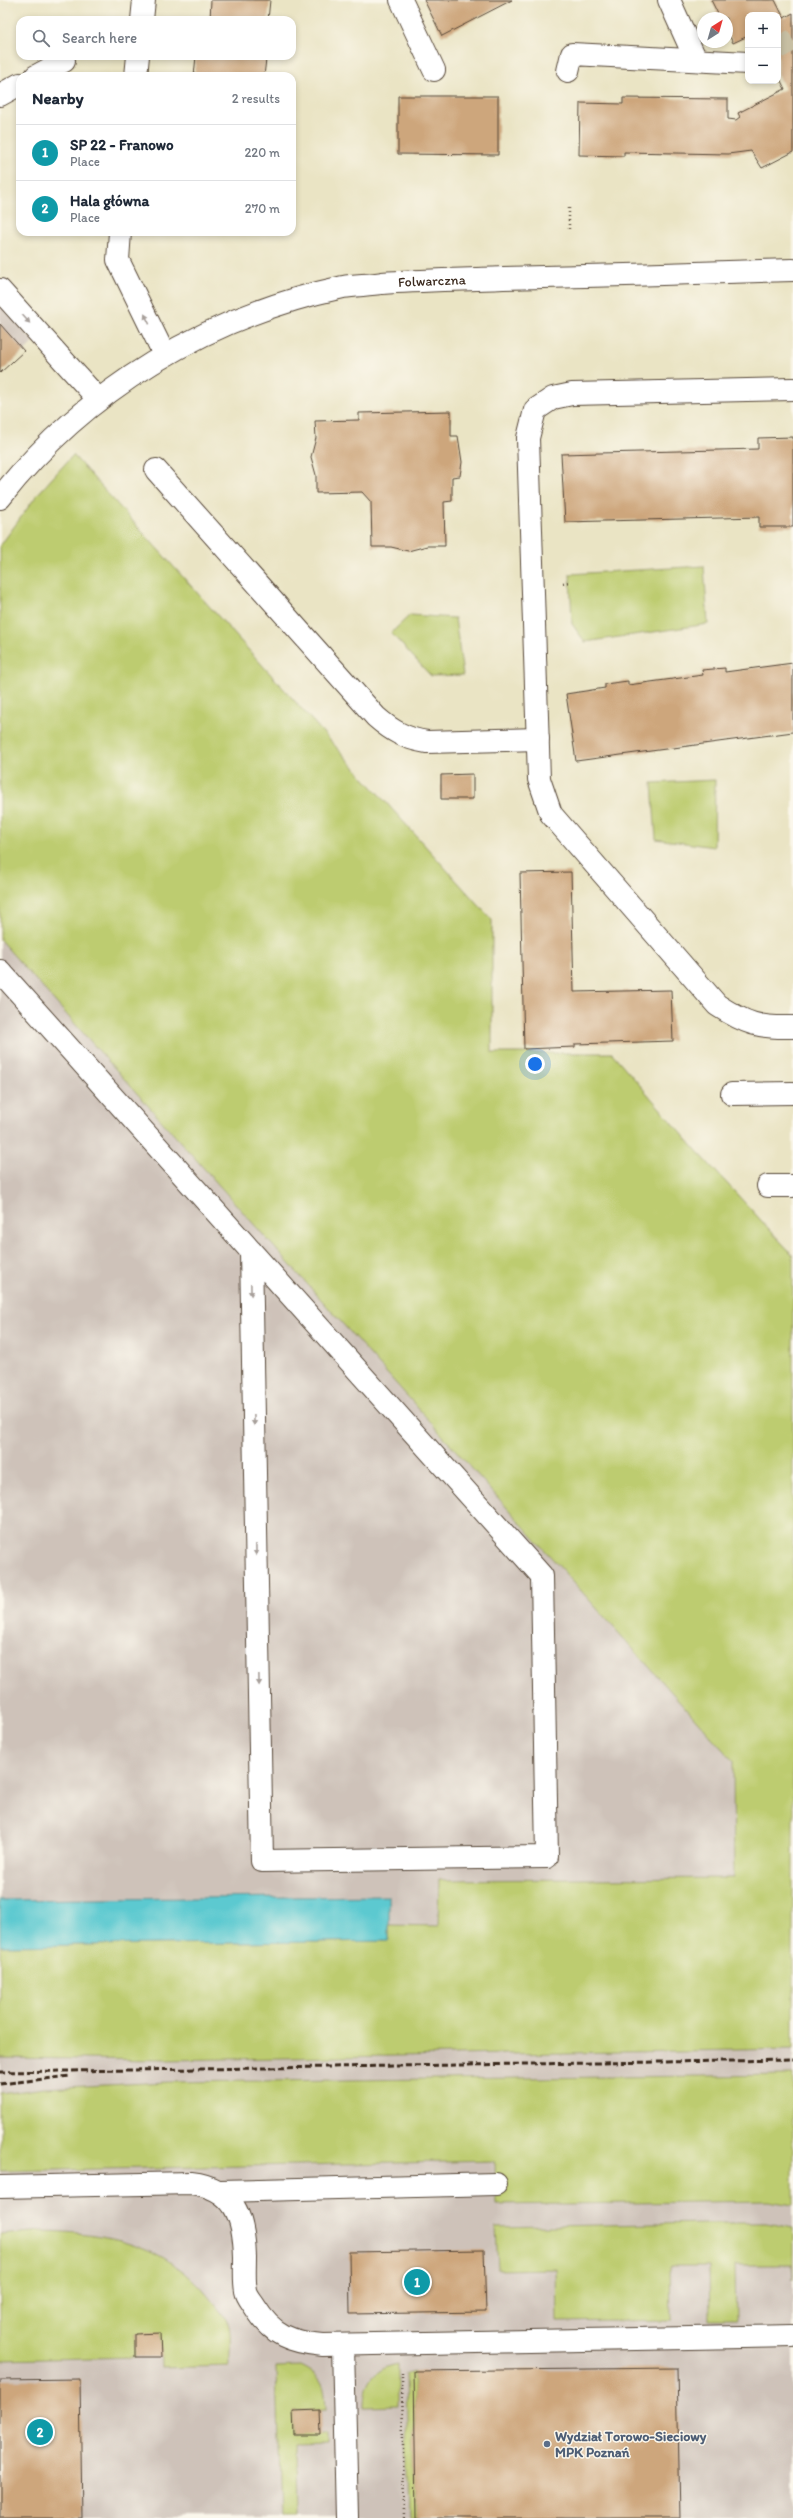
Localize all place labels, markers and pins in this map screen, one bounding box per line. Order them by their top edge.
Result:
pin: 1 [404,2267,430,2297]
pin: 2 [27,2417,53,2447]
place label: Wydział Torowo-Sieciowy MPK Poznań [555,2428,707,2461]
marker: Wydział Torowo-Sieciowy MPK Poznań [542,2439,552,2449]

